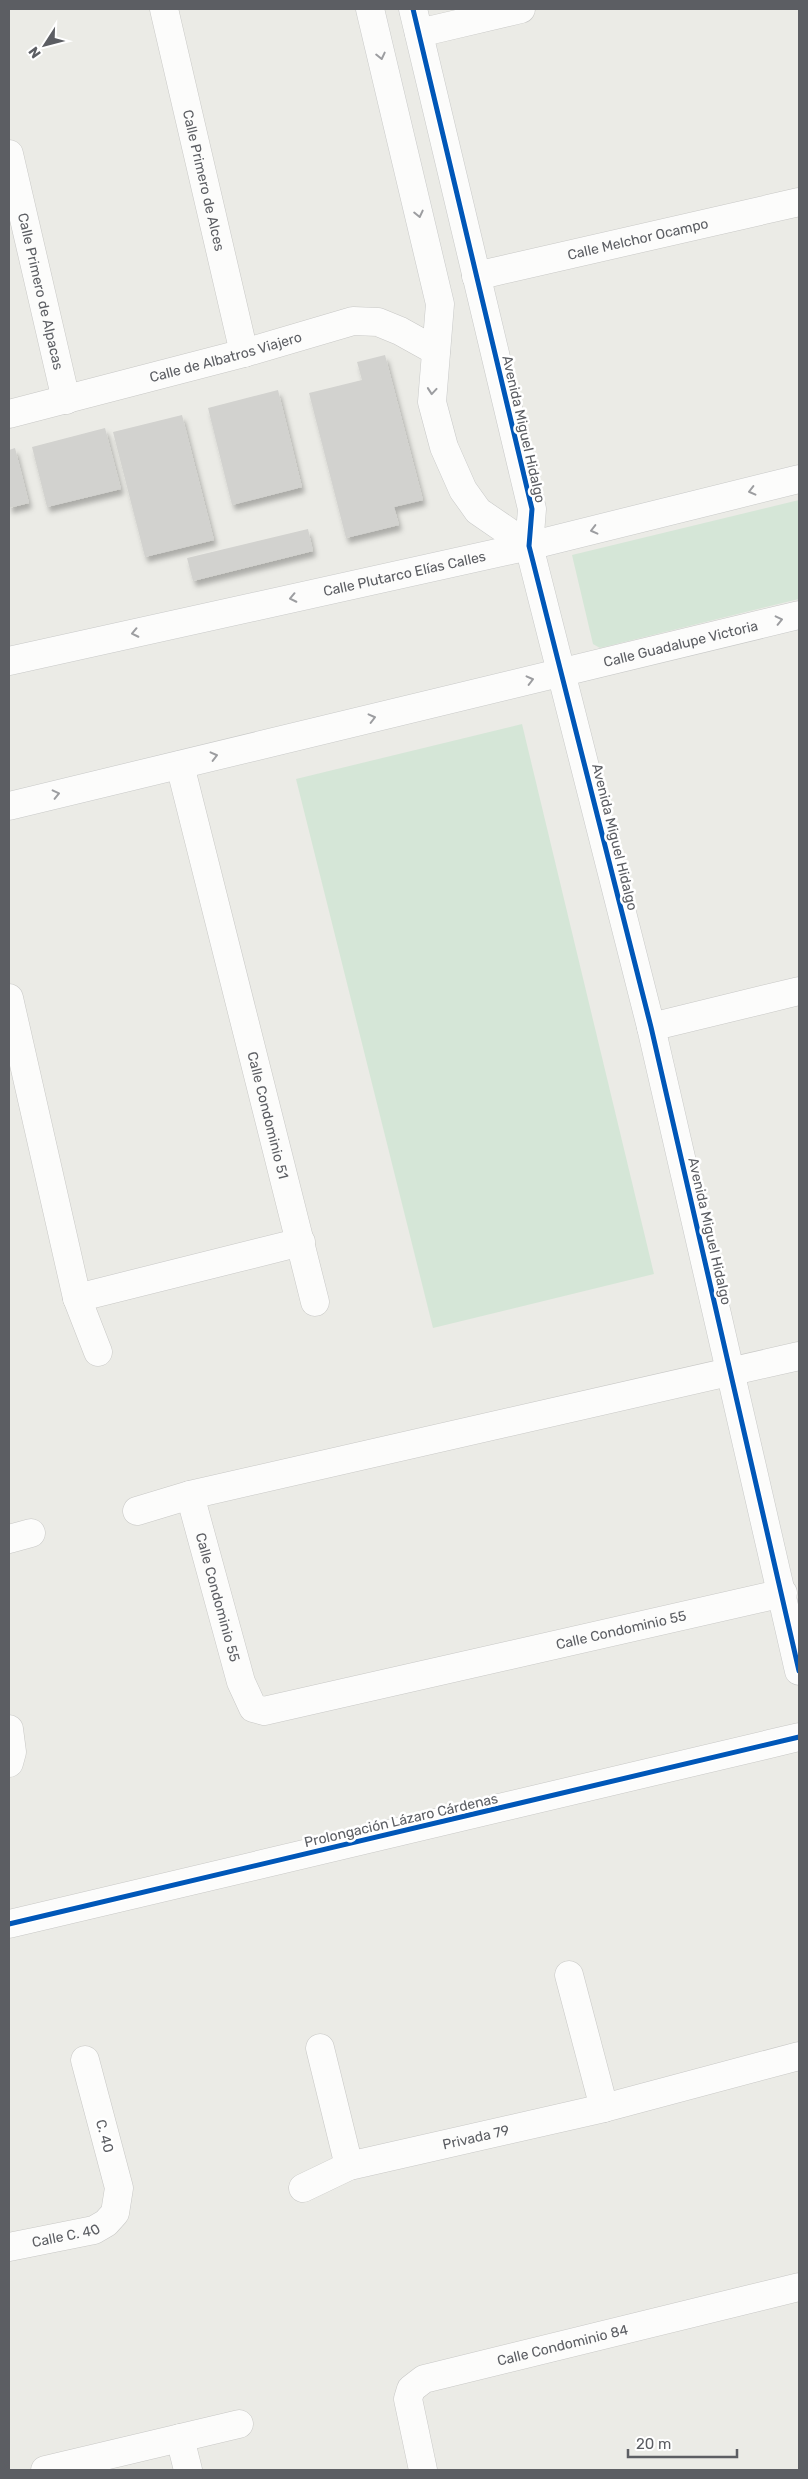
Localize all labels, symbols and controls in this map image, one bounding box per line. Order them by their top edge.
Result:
north arrow [20,20,70,70]
text: N [25,43,45,61]
one-way arrow [375,52,386,61]
street label: Calle Primero de Alces [179,108,228,253]
one-way arrow [413,210,424,219]
street label: Calle Primero de Alpacas [14,211,67,372]
street label: Calle Melchor Ocampo [566,215,710,264]
street label: Calle de Albatros Viajero [148,328,304,386]
street label: Avenida Miguel Hidalgo [498,354,549,505]
one-way arrow [427,388,438,396]
one-way arrow [748,485,756,495]
one-way arrow [590,524,599,535]
street label: Calle Plutarco Elías Calles [322,548,487,600]
one-way arrow [289,592,298,603]
one-way arrow [775,615,784,626]
street label: Calle Guadalupe Victoria [602,617,760,671]
one-way arrow [130,627,139,638]
one-way arrow [526,675,535,686]
one-way arrow [368,713,377,724]
one-way arrow [210,751,219,762]
street label: Avenida Miguel Hidalgo [588,762,641,912]
one-way arrow [52,789,61,800]
street label: Calle Condominio 51 [243,1050,292,1181]
street label: Avenida Miguel Hidalgo [684,1156,735,1307]
street label: Calle Condominio 55 [192,1531,243,1664]
street label: Calle Condominio 55 [554,1607,688,1653]
street label: Prolongación Lázaro Cárdenas [303,1790,500,1851]
street label: C. 40 [92,2118,117,2155]
street label: Privada 79 [441,2122,511,2153]
street label: Calle C. 40 [31,2220,104,2251]
street label: Calle Condominio 84 [495,2321,630,2370]
scale bar [628,2426,737,2458]
text: 20 m [636,2435,671,2453]

